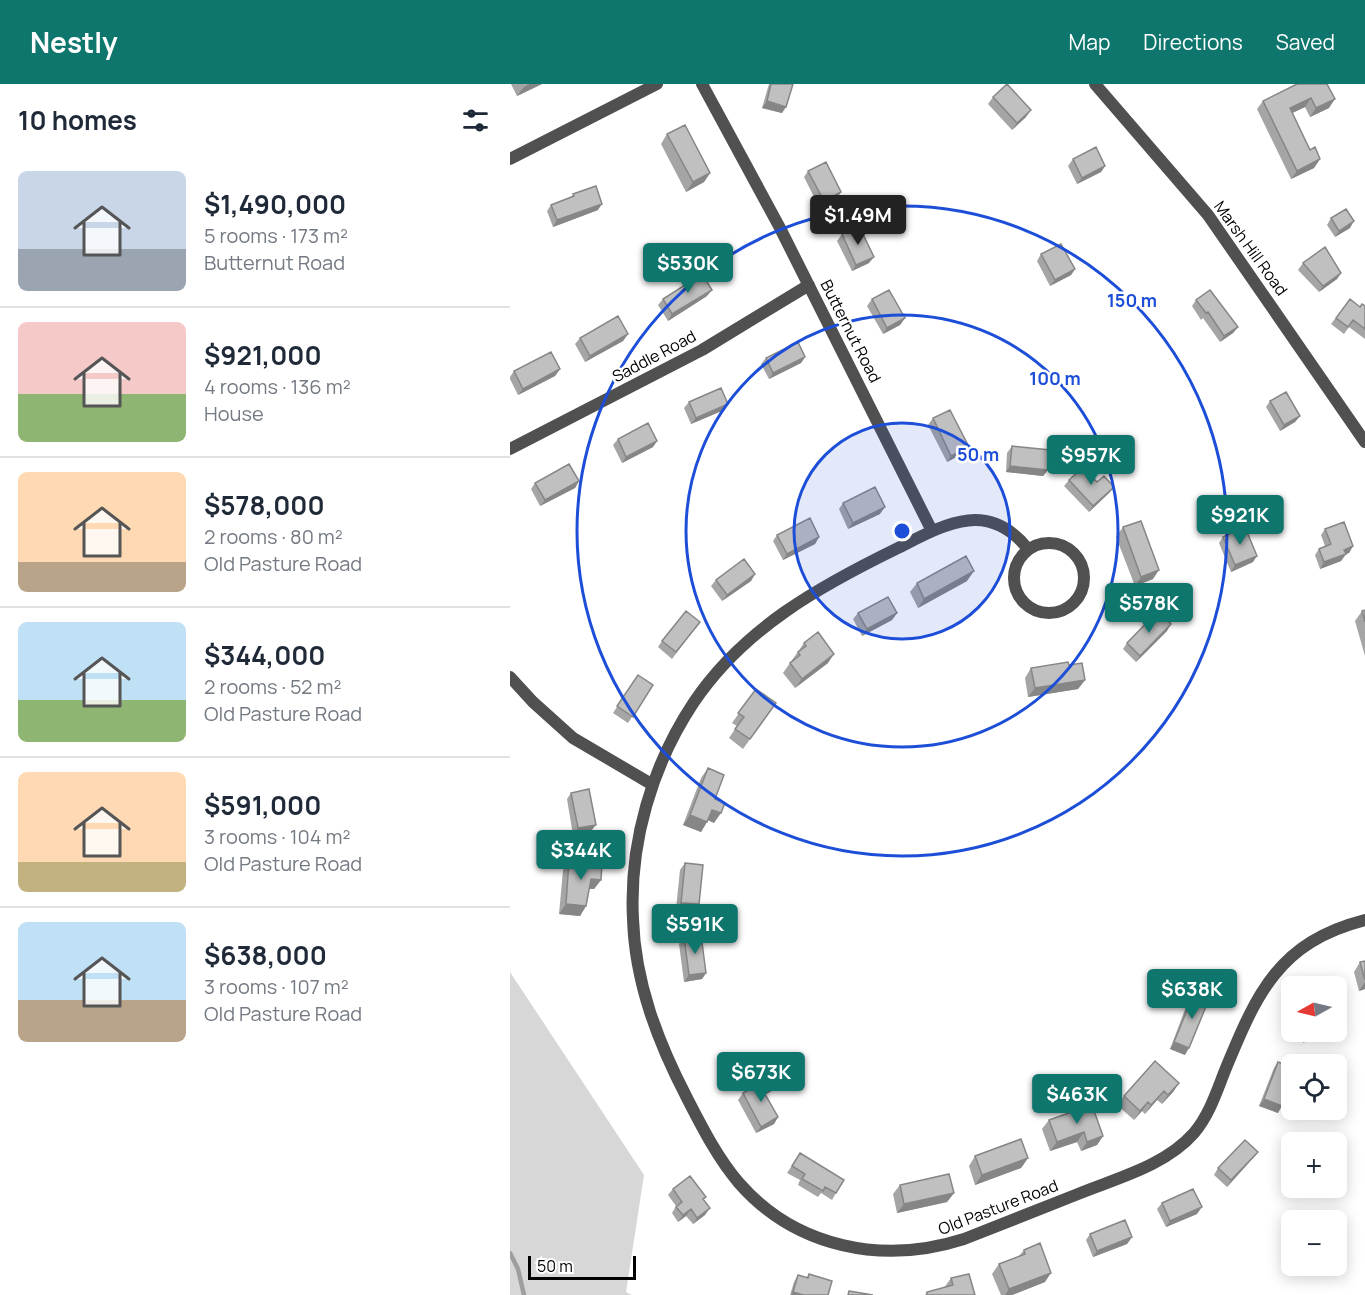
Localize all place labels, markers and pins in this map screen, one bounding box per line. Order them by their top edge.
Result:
pin: $1.49M [809,195,907,246]
pin: $530K [646,243,730,294]
pin: $957K [1049,435,1133,486]
pin: $921K [1198,495,1282,546]
centre of rings [892,521,912,541]
pin: $578K [1107,583,1191,634]
pin: $344K [539,830,623,881]
pin: $591K [653,904,737,955]
pin: $638K [1150,969,1234,1020]
pin: $673K [719,1052,803,1103]
pin: $463K [1035,1074,1119,1125]

